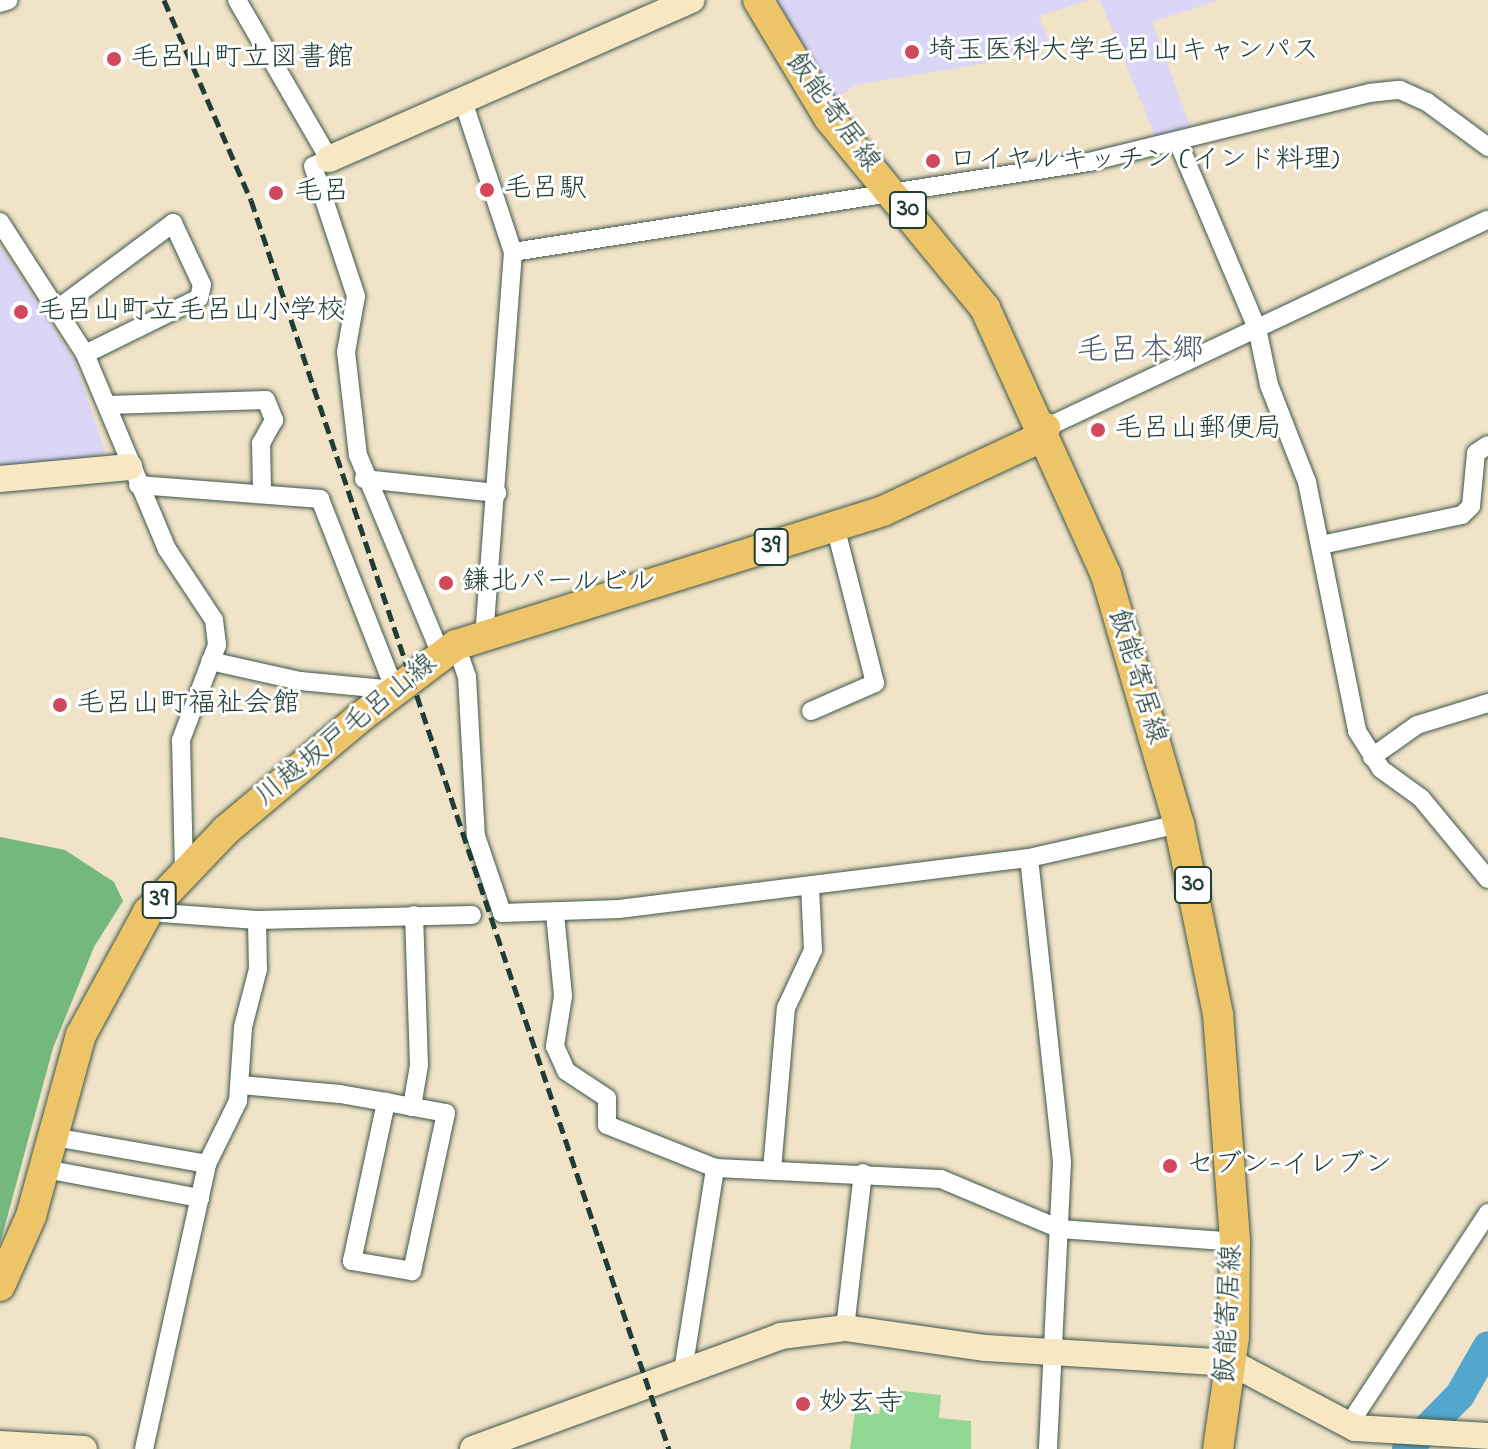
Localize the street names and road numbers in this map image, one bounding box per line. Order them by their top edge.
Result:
street label: 飯能寄居線 [777,46,887,180]
road number: 30 [888,188,928,232]
road number: 39 [753,525,789,569]
street label: 飯能寄居線 [1099,605,1173,749]
street label: 川越坂戸毛呂山線 [249,647,445,815]
road number: 30 [1173,863,1213,907]
road number: 39 [141,878,177,922]
street label: 飯能寄居線 [1210,1243,1250,1385]

